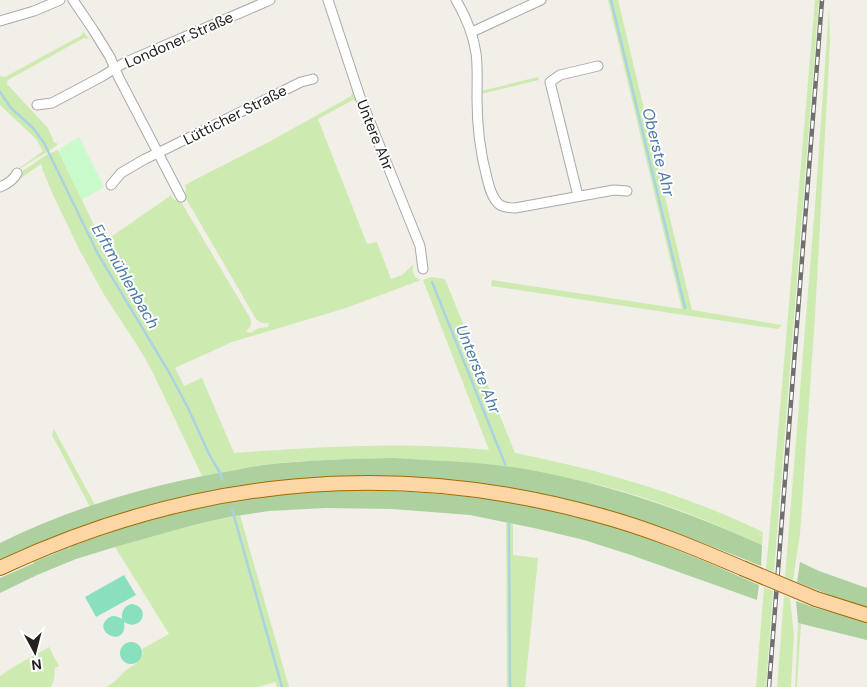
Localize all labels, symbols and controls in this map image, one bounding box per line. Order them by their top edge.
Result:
street label: Londoner Straße [122,7,236,73]
street label: Lütticher Straße [180,80,290,150]
street label: Untere Ahr [352,97,398,174]
water label: Oberste Ahr [637,106,680,200]
water label: Erftmühlenbach [87,220,164,333]
water label: Unterste Ahr [451,322,506,418]
north arrow [10,627,60,677]
text: N [30,655,43,674]

